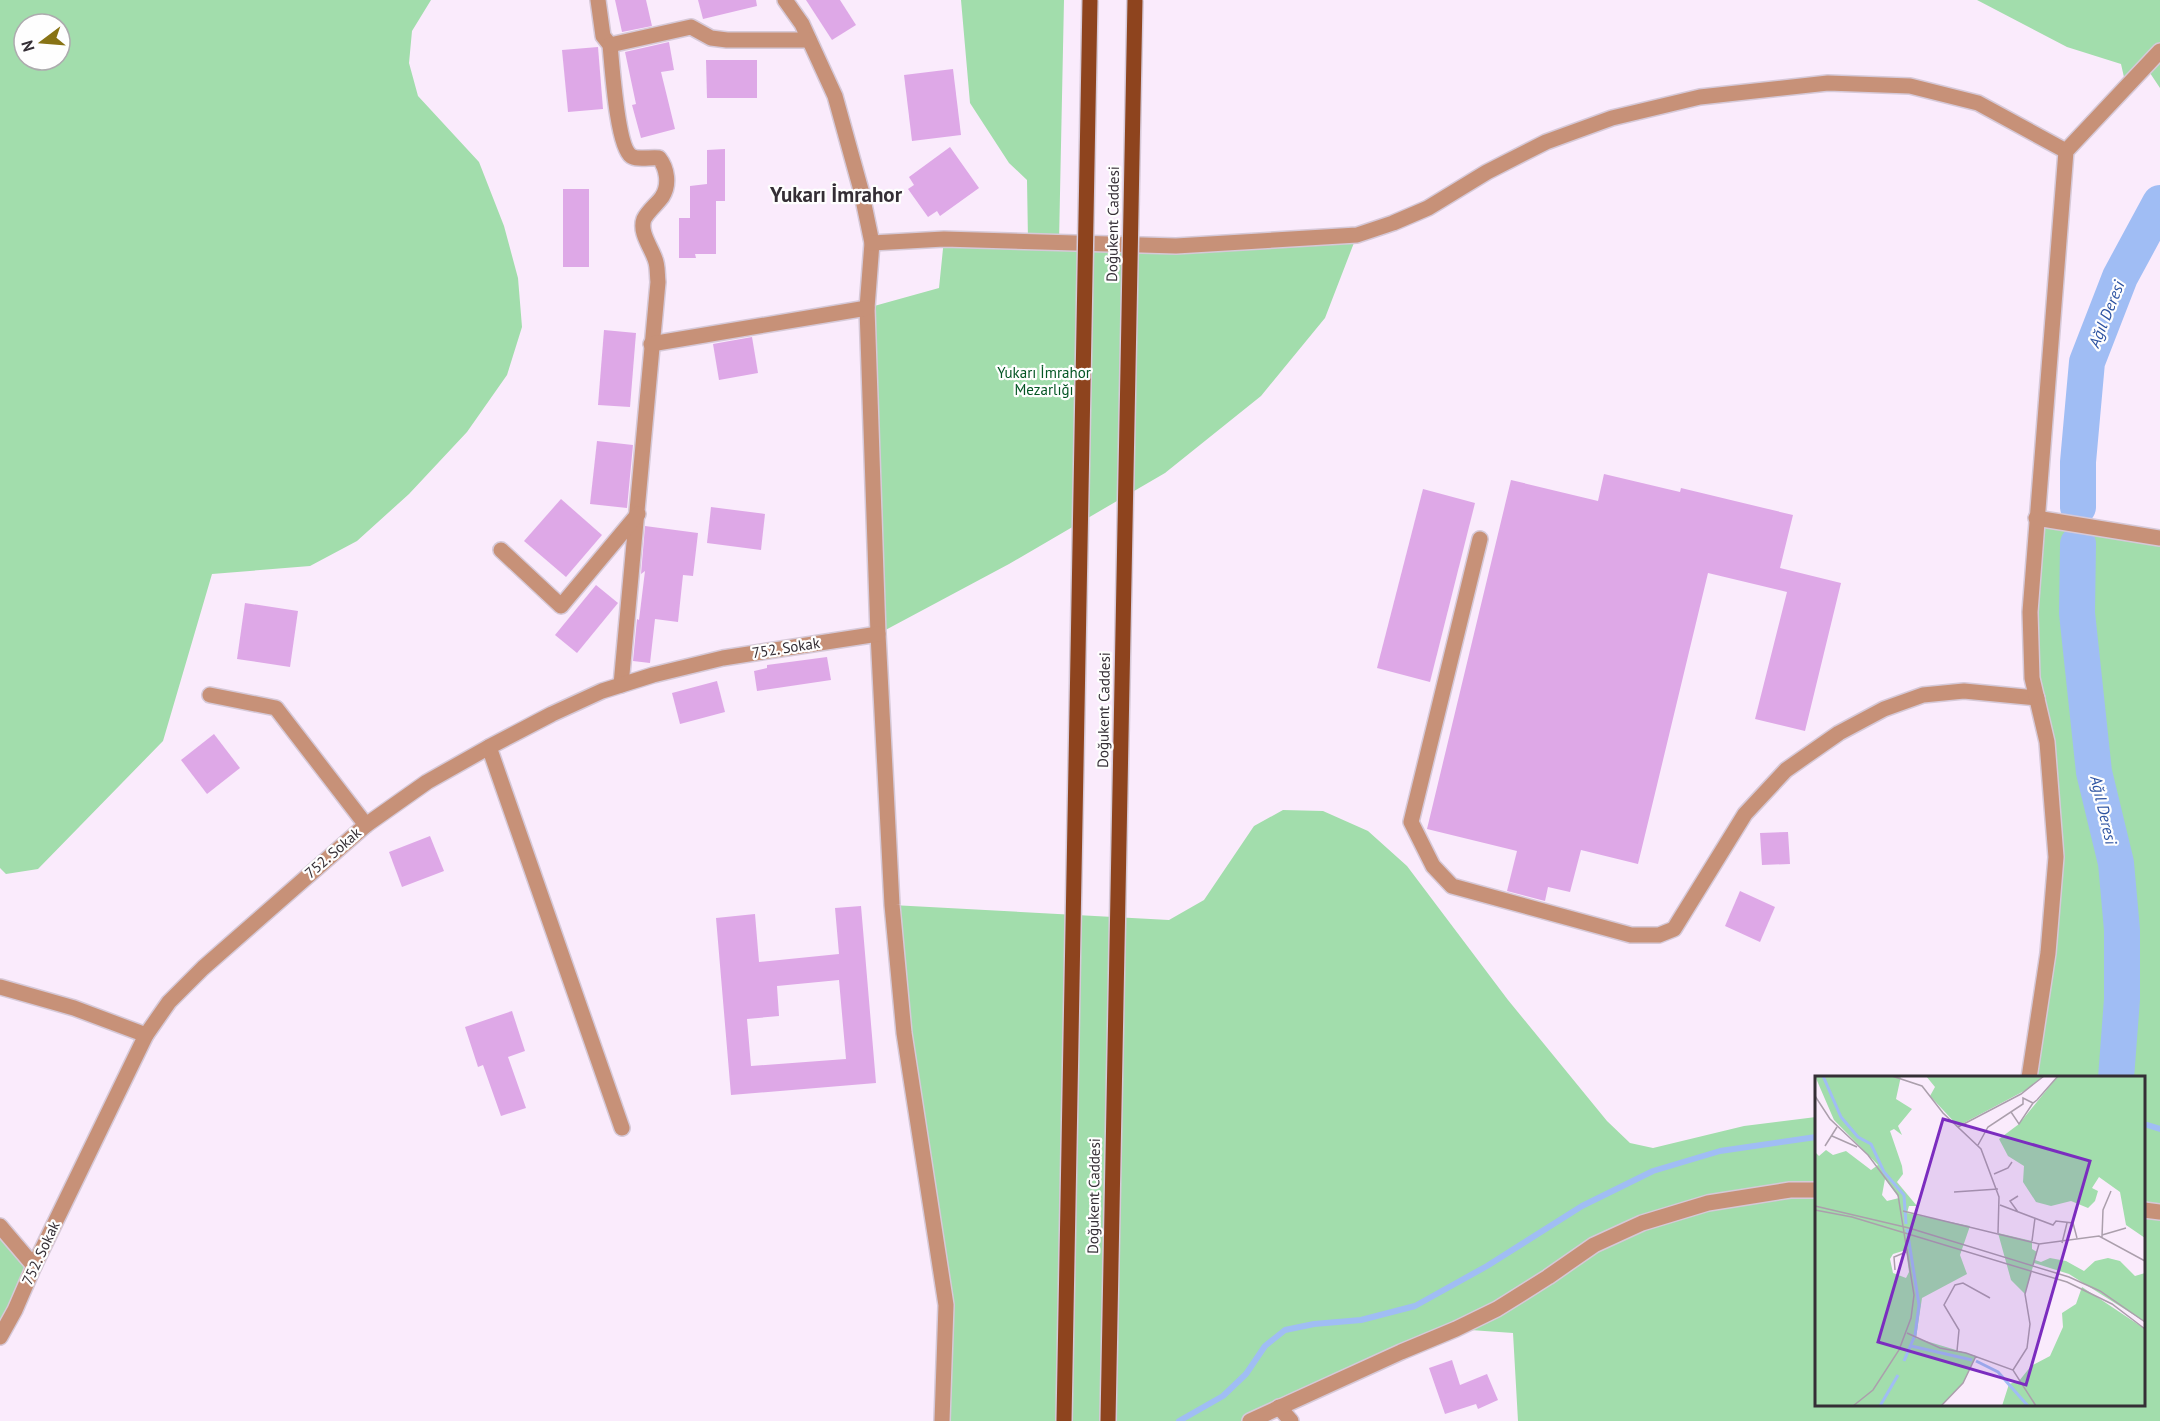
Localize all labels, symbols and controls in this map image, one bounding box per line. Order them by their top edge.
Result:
north arrow [12,12,72,72]
text: N [17,38,39,54]
street label: Doğukent Caddesi [1102,166,1123,282]
district label: Yukarı İmrahor [769,181,903,208]
water label: Ağıl Deresi [2083,277,2129,351]
park label: Yukarı İmrahor Mezarlığı [997,363,1091,399]
street label: 752. Sokak [751,633,822,662]
street label: Doğukent Caddesi [1093,652,1114,768]
water label: Ağıl Deresi [2086,773,2122,847]
street label: 752. Sokak [301,822,365,882]
inset map [1815,1076,2145,1406]
street label: Doğukent Caddesi [1083,1138,1104,1254]
street label: 752. Sokak [17,1217,64,1288]

